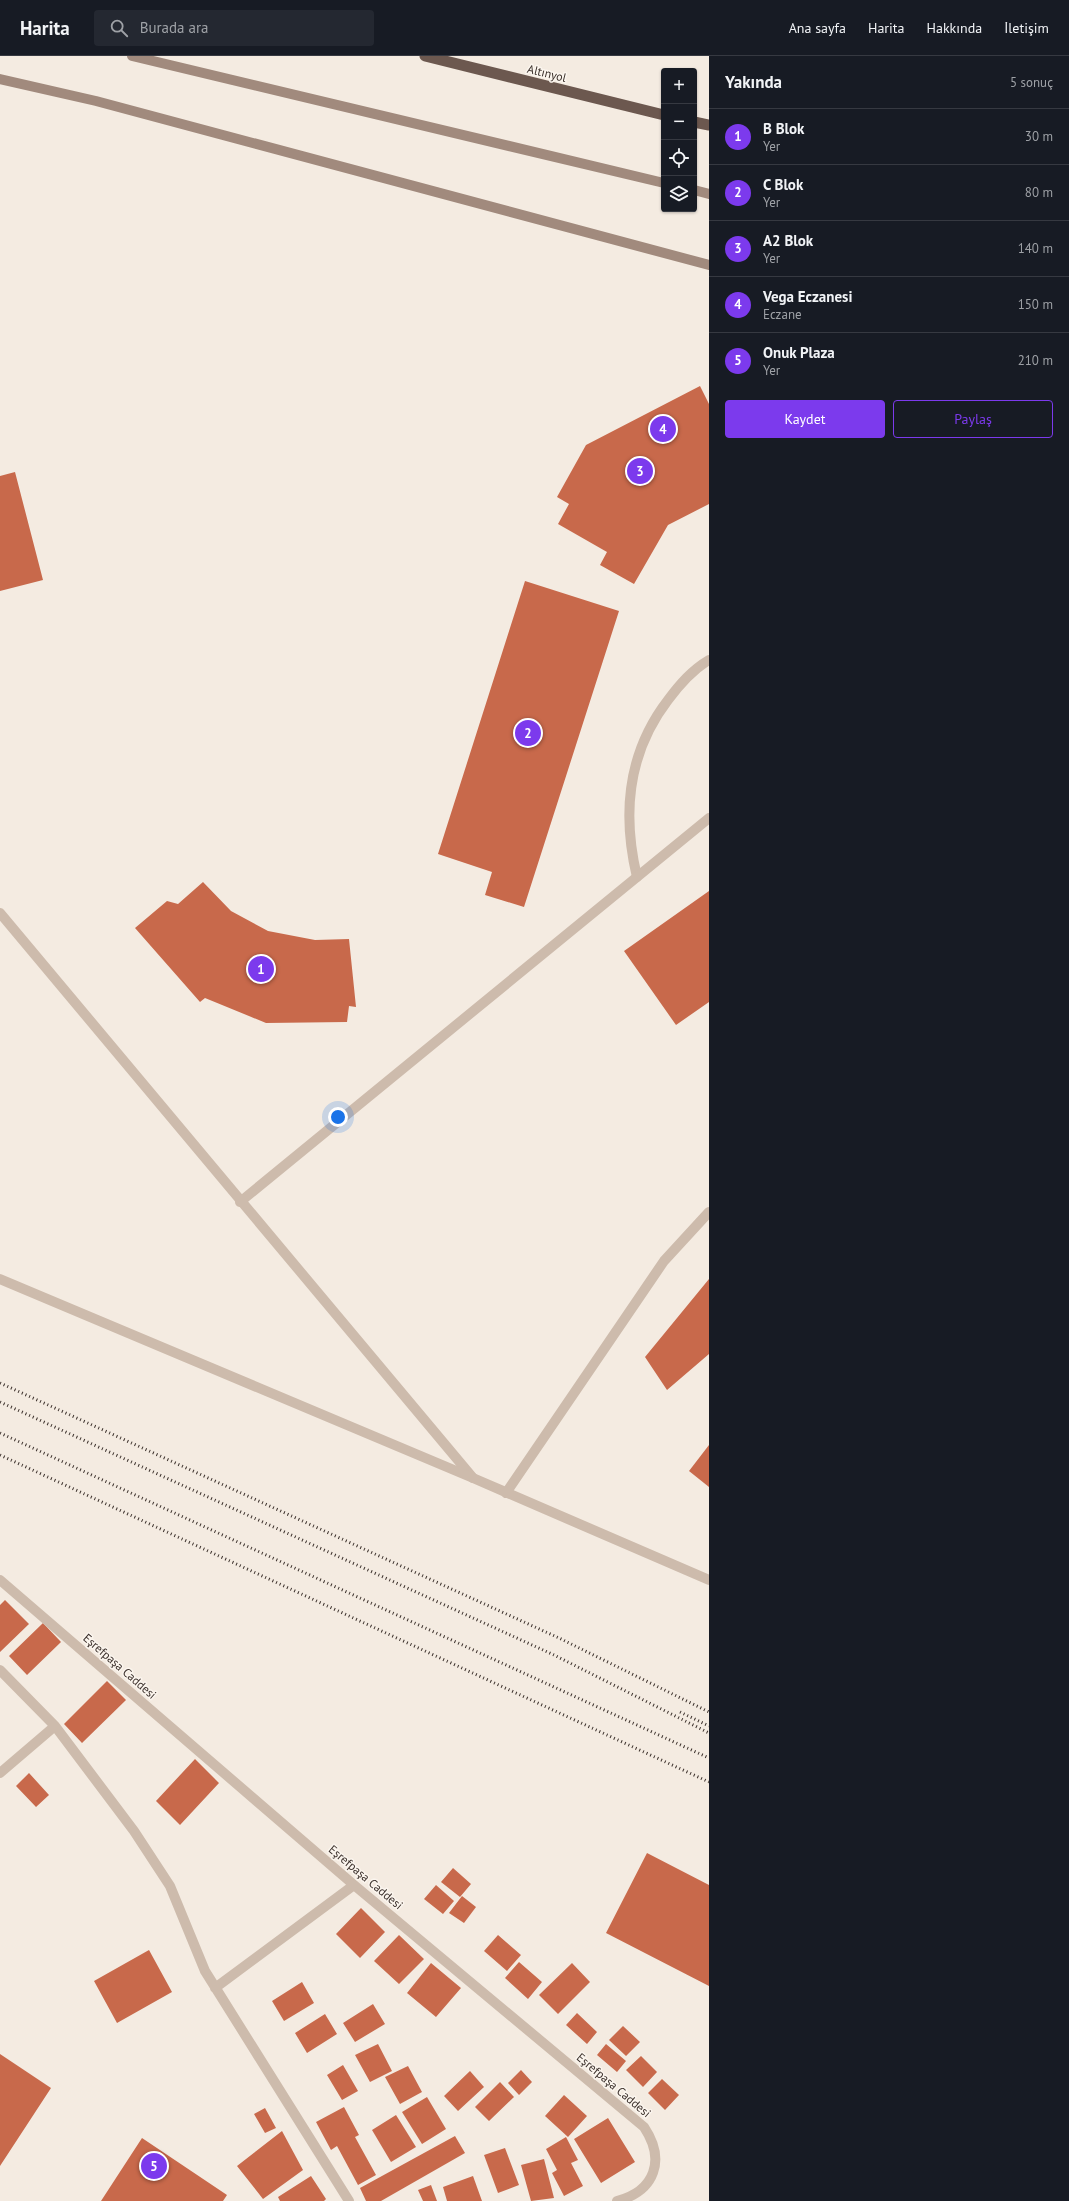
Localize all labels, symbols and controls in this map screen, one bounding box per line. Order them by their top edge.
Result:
search box [94,10,374,46]
text: Harita [20,16,70,40]
icon: search [108,17,130,39]
text: Burada ara [140,18,209,37]
text: Ana sayfa [789,19,846,37]
text: Harita [868,19,905,37]
text: Hakkında [927,19,982,37]
text: İletişim [1004,19,1049,37]
street label: Altınyol [526,61,569,85]
map controls [661,68,697,212]
button: + [661,68,697,104]
text: Yakında [725,71,782,93]
text: 5 sonuç [1010,74,1053,91]
button: − [661,104,697,140]
text: B Blok [763,119,804,138]
text: 1 [734,128,742,145]
text: 30 m [1025,128,1053,145]
text: Yer [763,138,780,155]
button: locate [661,140,697,176]
text: C Blok [763,175,803,194]
button: layers [661,176,697,212]
text: 2 [734,184,742,201]
text: 80 m [1025,184,1053,201]
text: Yer [763,194,780,211]
text: A2 Blok [763,231,813,250]
text: 3 [734,240,742,257]
text: 140 m [1018,240,1053,257]
text: Yer [763,250,780,267]
text: Vega Eczanesi [763,287,852,306]
text: 4 [734,296,742,313]
text: 150 m [1018,296,1053,313]
text: Eczane [763,306,802,323]
text: Onuk Plaza [763,343,835,362]
text: 5 [734,352,742,369]
text: 210 m [1018,352,1053,369]
text: Yer [763,362,780,379]
button: Kaydet [725,400,885,438]
button: Paylaş [893,400,1053,438]
pin: 4 [650,414,676,444]
pin: 3 [627,456,653,486]
pin: 2 [515,718,541,748]
pin: 1 [248,954,274,984]
your location [328,1107,348,1127]
street label: Eşrefpaşa Caddesi [80,1630,160,1702]
street label: Eşrefpaşa Caddesi [326,1842,406,1912]
street label: Eşrefpaşa Caddesi [574,2050,654,2120]
pin: 5 [141,2151,167,2181]

